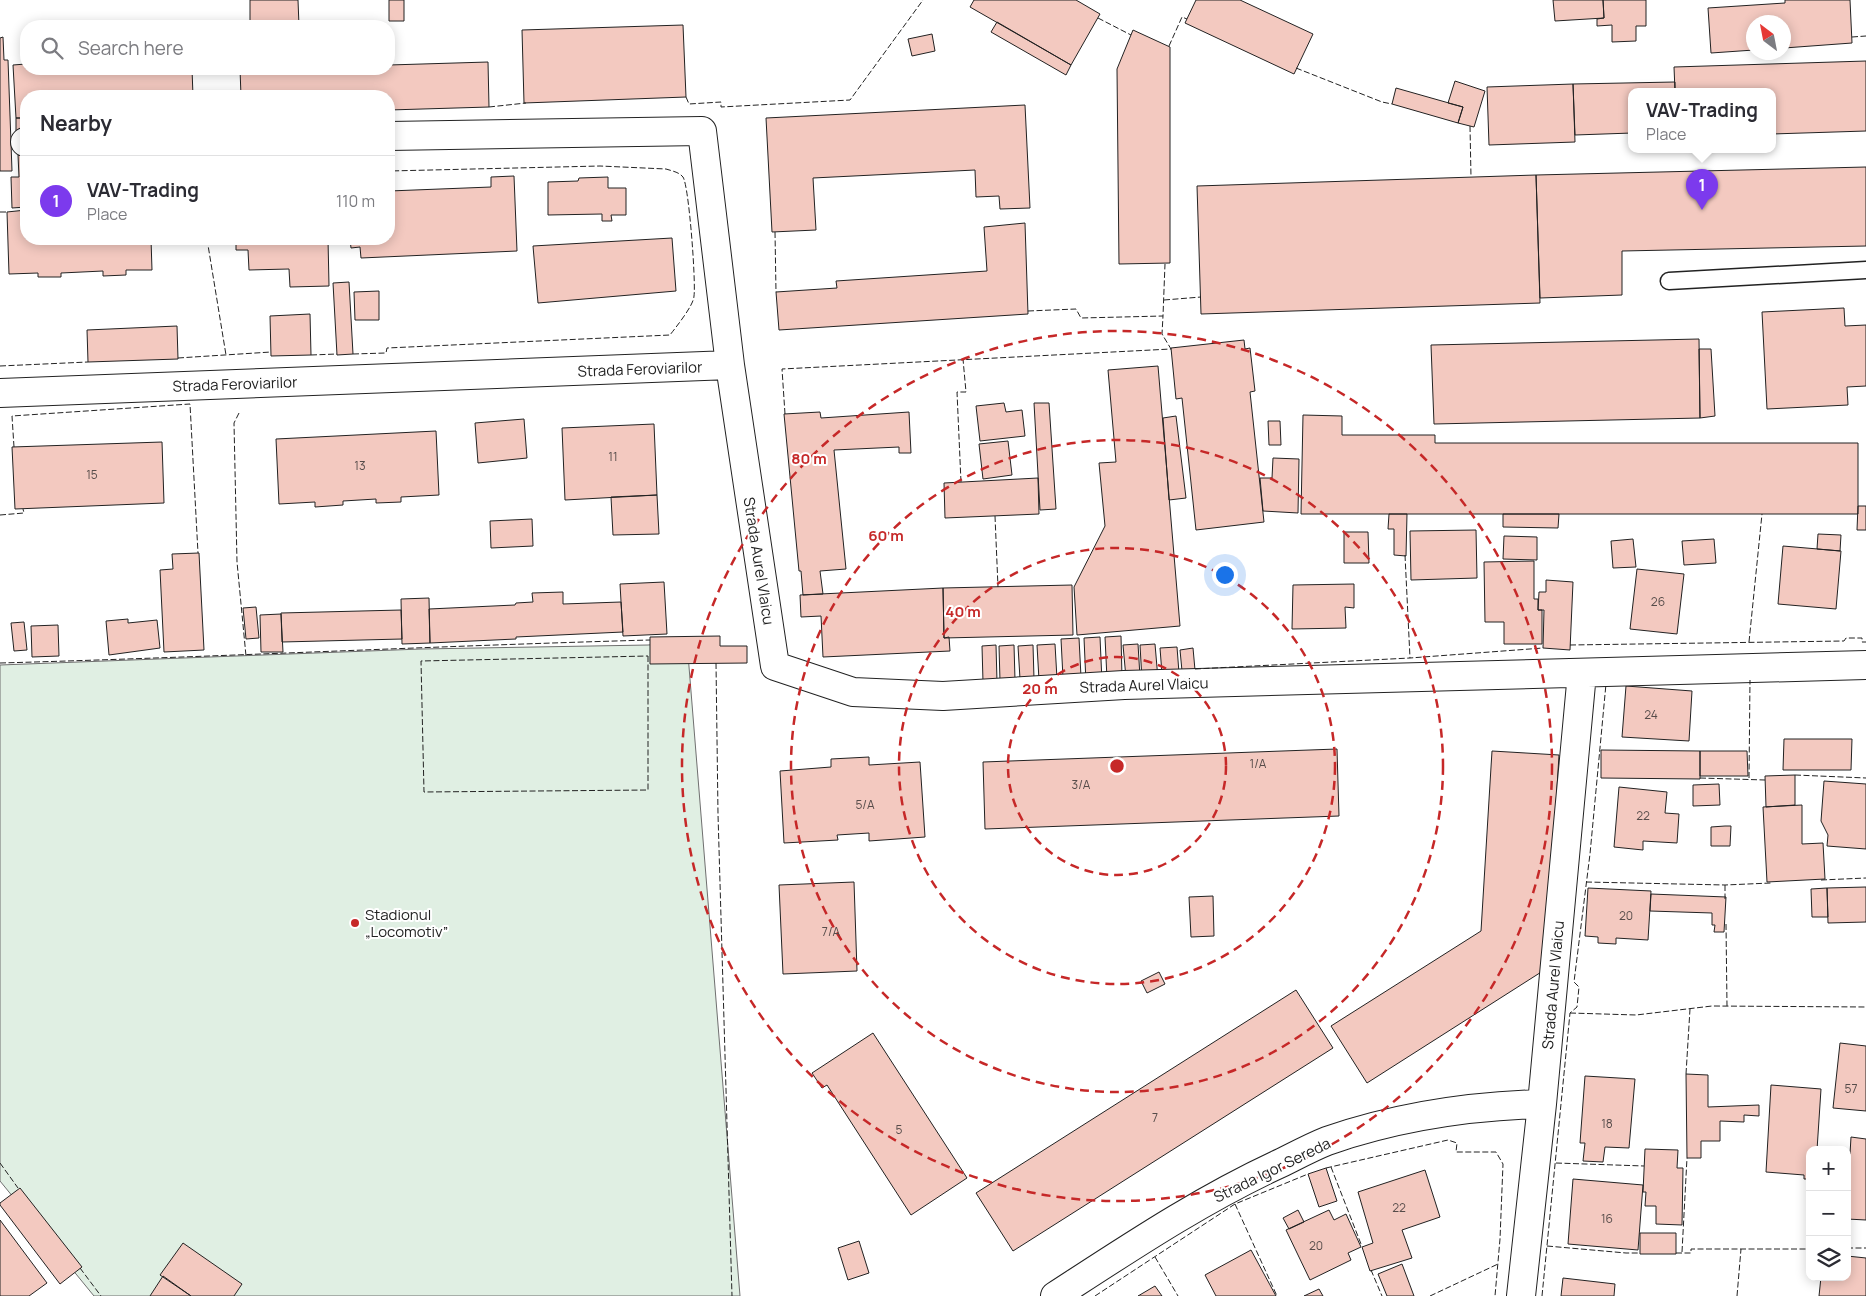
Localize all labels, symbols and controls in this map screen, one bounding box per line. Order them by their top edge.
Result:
north arrow [1746,15,1791,60]
search box [20,20,395,75]
icon: search [38,34,66,62]
text: Search here [78,35,184,61]
popup [1628,88,1776,153]
text: VAV-Trading [1646,97,1758,123]
text: Nearby [40,109,112,137]
text: Place [1646,123,1686,145]
pin: 1 [1686,169,1718,210]
text: VAV-Trading [87,177,199,203]
text: 1 [52,190,60,212]
text: 110 m [336,190,375,212]
text: Place [87,203,127,225]
street label: Strada Feroviarilor [577,356,703,382]
street label: Strada Feroviarilor [172,371,298,397]
house number: 11 [608,448,618,465]
text: 80 m [791,448,827,469]
house number: 13 [354,457,366,474]
house number: 15 [86,466,98,483]
street label: Strada Aurel Vlaicu [739,496,779,626]
text: 60 m [868,525,904,546]
your location [1212,562,1238,588]
house number: 26 [1651,593,1665,610]
text: 40 m [945,601,981,622]
street label: Strada Aurel Vlaicu [1079,672,1209,698]
text: 20 m [1022,678,1058,699]
house number: 24 [1644,706,1658,723]
house number: 1/A [1250,755,1267,772]
centre of rings [1108,757,1126,775]
house number: 3/A [1072,776,1091,793]
house number: 5/A [855,796,875,813]
house number: 22 [1636,807,1650,824]
place label: Stadionul „Locomotiv” [365,904,448,942]
house number: 20 [1619,907,1633,924]
marker: Stadionul „Locomotiv” [349,917,361,929]
street label: Strada Aurel Vlaicu [1537,920,1569,1050]
house number: 7/A [822,923,841,940]
house number: 57 [1845,1080,1857,1097]
house number: 7 [1152,1109,1158,1126]
house number: 18 [1601,1115,1613,1132]
house number: 5 [896,1121,903,1138]
street label: Strada Igor Sereda [1210,1133,1334,1207]
map controls [1806,1146,1851,1281]
button: + [1806,1146,1851,1191]
button: − [1806,1191,1851,1236]
house number: 22 [1392,1199,1406,1216]
house number: 16 [1601,1210,1613,1227]
button: layers [1806,1236,1851,1281]
house number: 20 [1309,1237,1323,1254]

